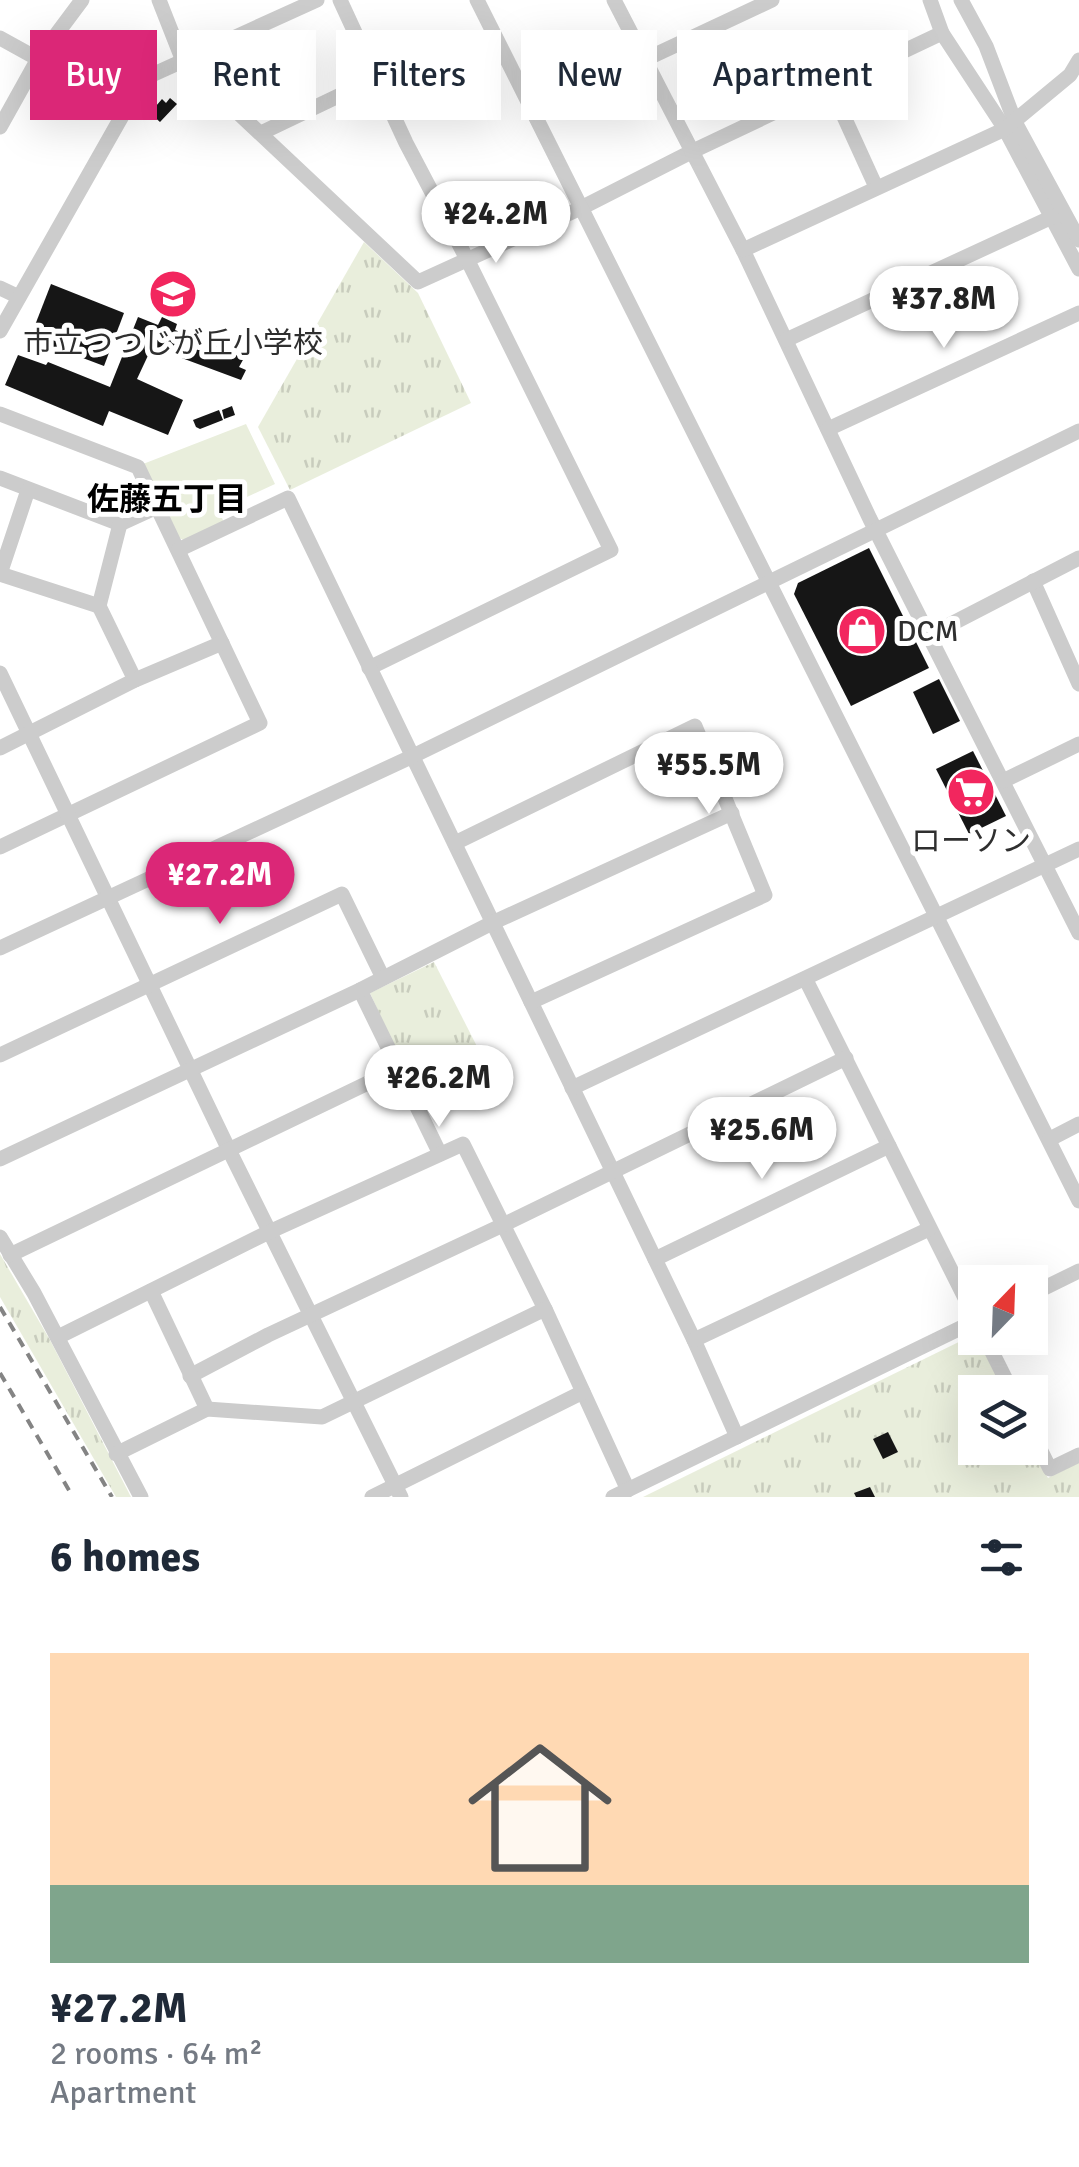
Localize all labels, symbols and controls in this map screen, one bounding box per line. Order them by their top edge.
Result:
chip: Buy [30,30,157,120]
chip: Rent [177,30,316,120]
chip: Filters [336,30,501,120]
chip: New [521,30,657,120]
chip: Apartment [677,30,908,120]
pin: ¥24.2M [415,181,577,266]
text: ¥24.2M [444,194,548,233]
pin: ¥37.8M [863,266,1025,351]
school or university icon: 市立つつじが丘小学校 [147,268,199,320]
text: ¥37.8M [892,279,996,318]
place label: 市立つつじが丘小学校 [23,325,323,362]
district label: 佐藤五丁目 [87,480,247,519]
shop icon: DCM [836,605,888,657]
place label: DCM [897,613,959,650]
pin: ¥55.5M [628,732,790,817]
text: ¥55.5M [657,745,761,784]
supermarket icon: ローソン [945,766,997,818]
place label: ローソン [911,823,1031,860]
pin: ¥27.2M [139,842,301,927]
text: ¥27.2M [168,855,272,894]
pin: ¥26.2M [358,1045,520,1130]
text: ¥26.2M [387,1058,491,1097]
pin: ¥25.6M [681,1097,843,1182]
text: ¥25.6M [710,1110,814,1149]
north arrow [958,1265,1048,1355]
map controls [958,1265,1048,1465]
button: layers [958,1375,1048,1465]
icon: filters [974,1530,1029,1585]
text: 6 homes [50,1532,200,1583]
icon: home [450,1718,630,1898]
text: ¥27.2M [50,1983,188,2034]
text: 2 rooms · 64 m² [50,2034,263,2073]
text: Apartment [50,2073,197,2112]

